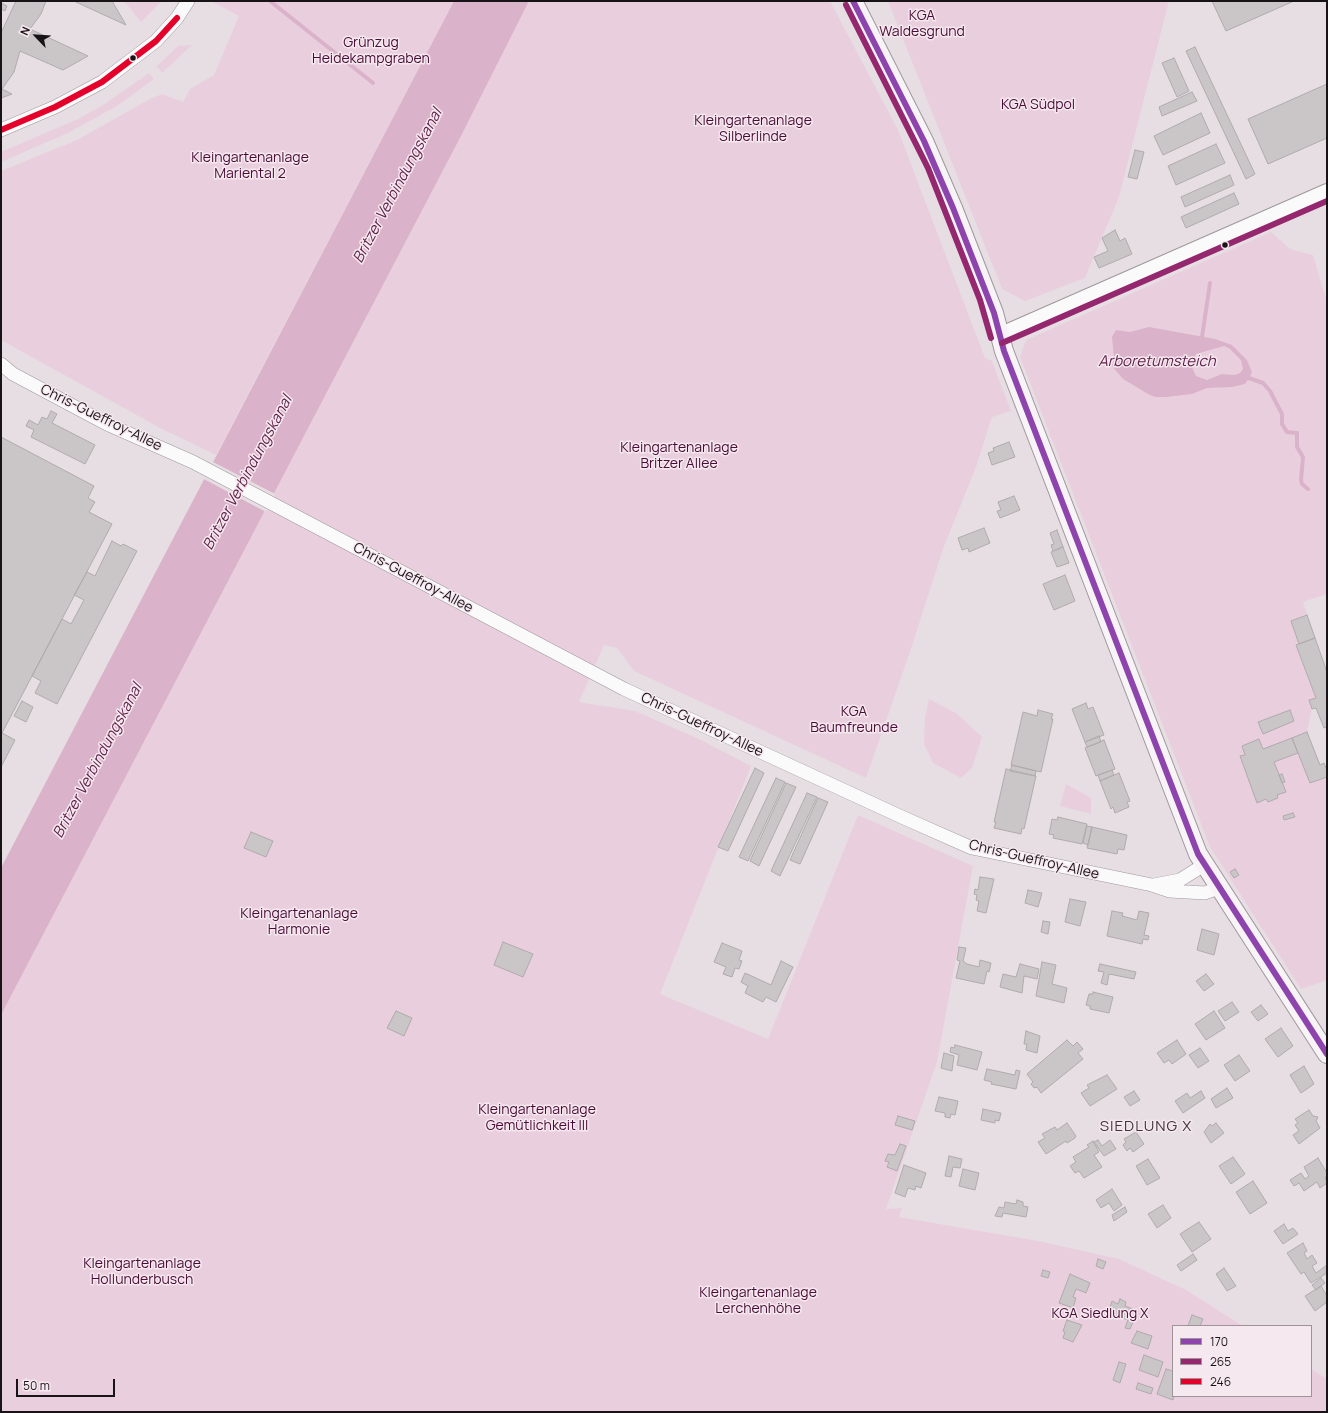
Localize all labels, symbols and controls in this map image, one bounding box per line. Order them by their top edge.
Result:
park label: KGA Waldesgrund [879,8,965,40]
north arrow [16,16,56,56]
text: N [16,24,33,37]
park label: Grünzug Heidekampgraben [312,35,430,68]
unlabelled marker [128,53,138,63]
park label: KGA Südpol [1001,97,1075,113]
water label: Britzer Verbindungskanal [350,106,446,266]
park label: Kleingartenanlage Silberlinde [694,113,812,146]
park label: Kleingartenanlage Mariental 2 [191,150,309,182]
unlabelled marker [1220,240,1230,250]
water label: Arboretumsteich [1098,353,1216,371]
street label: Chris-Gueffroy-Allee [37,381,165,455]
water label: Britzer Verbindungskanal [200,393,296,553]
park label: Kleingartenanlage Britzer Allee [620,440,738,472]
street label: Chris-Gueffroy-Allee [350,539,476,617]
water label: Britzer Verbindungskanal [50,681,146,841]
street label: Chris-Gueffroy-Allee [638,689,766,761]
park label: KGA Baumfreunde [810,704,898,736]
street label: Chris-Gueffroy-Allee [967,837,1101,883]
park label: Kleingartenanlage Harmonie [240,906,358,938]
park label: Kleingartenanlage Gemütlichkeit III [478,1102,596,1134]
district label: SIEDLUNG X [1100,1118,1192,1136]
park label: Kleingartenanlage Hollunderbusch [83,1256,201,1288]
park label: Kleingartenanlage Lerchenhöhe [699,1285,817,1318]
park label: KGA Siedlung X [1052,1306,1148,1322]
legend [1172,1325,1312,1397]
text: 170 [1210,1333,1228,1350]
text: 265 [1210,1353,1231,1370]
scale bar [18,1371,117,1397]
text: 246 [1210,1373,1231,1390]
text: 50 m [23,1377,50,1394]

